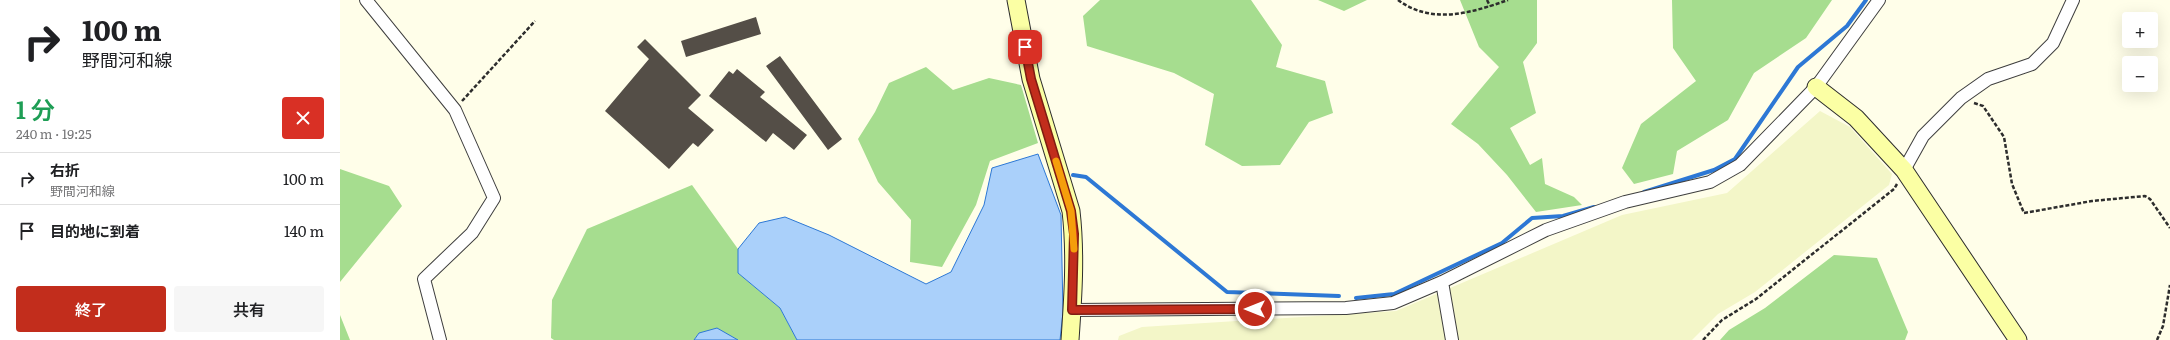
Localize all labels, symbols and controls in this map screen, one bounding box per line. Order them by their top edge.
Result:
text: 100 m [82,8,162,50]
map controls [2122,12,2158,92]
button: + [2122,12,2158,48]
icon: right [16,16,68,68]
pin [1008,30,1042,64]
icon: arrive [1014,36,1036,58]
text: 野間河和線 [82,46,172,73]
button: − [2122,56,2158,92]
text: 1 分 [16,91,55,126]
button: close [282,97,324,139]
text: 240 m · 19:25 [16,124,92,143]
text: 右折 [50,158,80,181]
text: 100 m [283,167,324,190]
icon: right [16,168,38,190]
text: 野間河和線 [50,181,115,200]
text: 目的地に到着 [50,219,140,242]
text: 140 m [284,219,324,242]
icon: arrive [16,220,38,242]
button: 終了 [16,286,166,332]
button: 共有 [174,286,324,332]
position arrow [1234,288,1276,330]

